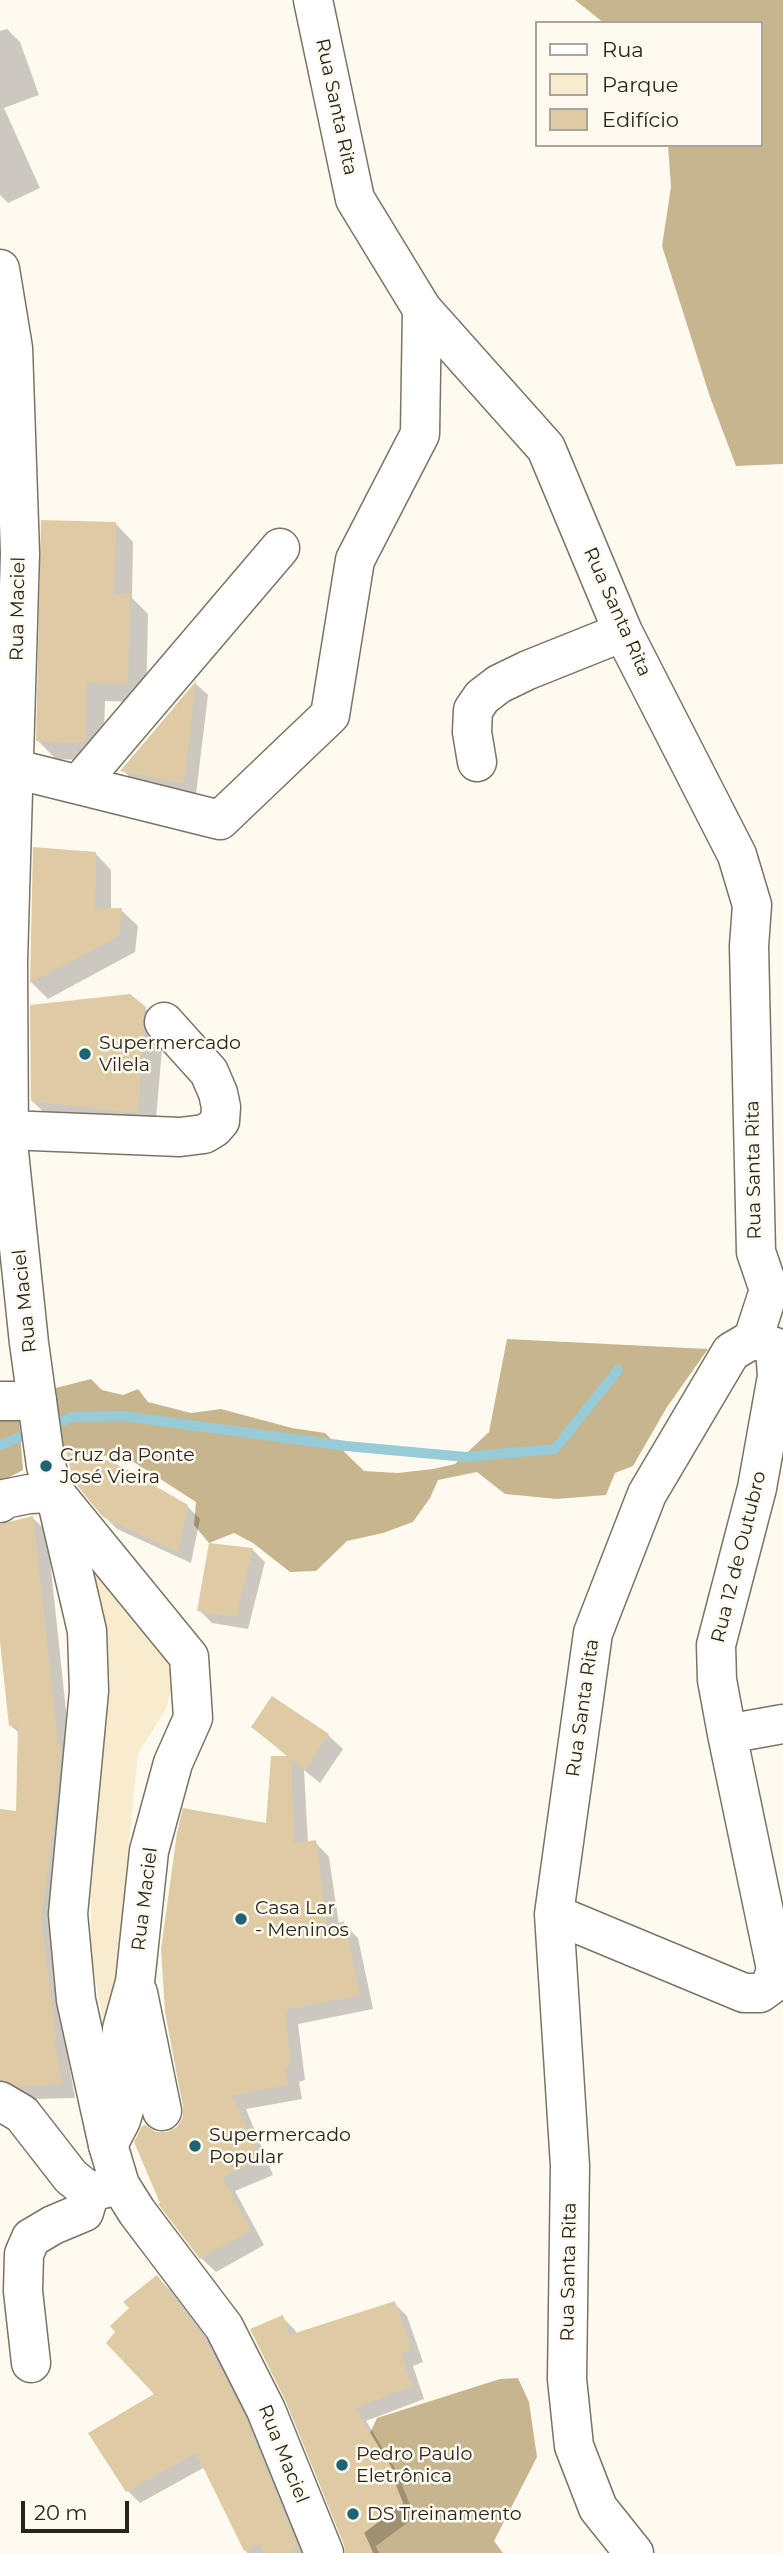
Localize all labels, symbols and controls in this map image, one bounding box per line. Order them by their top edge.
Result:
legend [534,21,762,147]
street label: Rua Santa Rita [310,37,362,177]
text: Rua [602,37,644,62]
text: Parque [602,72,678,97]
text: Edifício [602,107,679,132]
street label: Rua Santa Rita [578,544,656,680]
street label: Rua Maciel [6,557,30,661]
place label: Supermercado Vilela [99,1032,241,1076]
marker: Supermercado Vilela [77,1046,93,1062]
street label: Rua Santa Rita [741,1100,767,1240]
street label: Rua Maciel [8,1248,42,1354]
place label: Cruz da Ponte José Vieira [60,1444,195,1488]
marker: Cruz da Ponte José Vieira [38,1458,54,1474]
street label: Rua 12 de Outubro [707,1469,771,1645]
street label: Rua Santa Rita [562,1637,604,1779]
street label: Rua Maciel [127,1846,163,1952]
place label: Casa Lar - Meninos [255,1897,349,1941]
marker: Casa Lar - Meninos [233,1911,249,1927]
place label: Supermercado Popular [209,2124,351,2168]
marker: Supermercado Popular [187,2138,203,2154]
street label: Rua Santa Rita [556,2202,582,2342]
street label: Rua Maciel [253,2401,313,2507]
place label: Pedro Paulo Eletrônica [356,2443,472,2487]
marker: Pedro Paulo Eletrônica [334,2457,350,2473]
scale bar [24,2486,133,2530]
text: 20 m [34,2500,88,2525]
place label: DS Treinamento [367,2503,522,2525]
marker: DS Treinamento [345,2506,361,2522]

